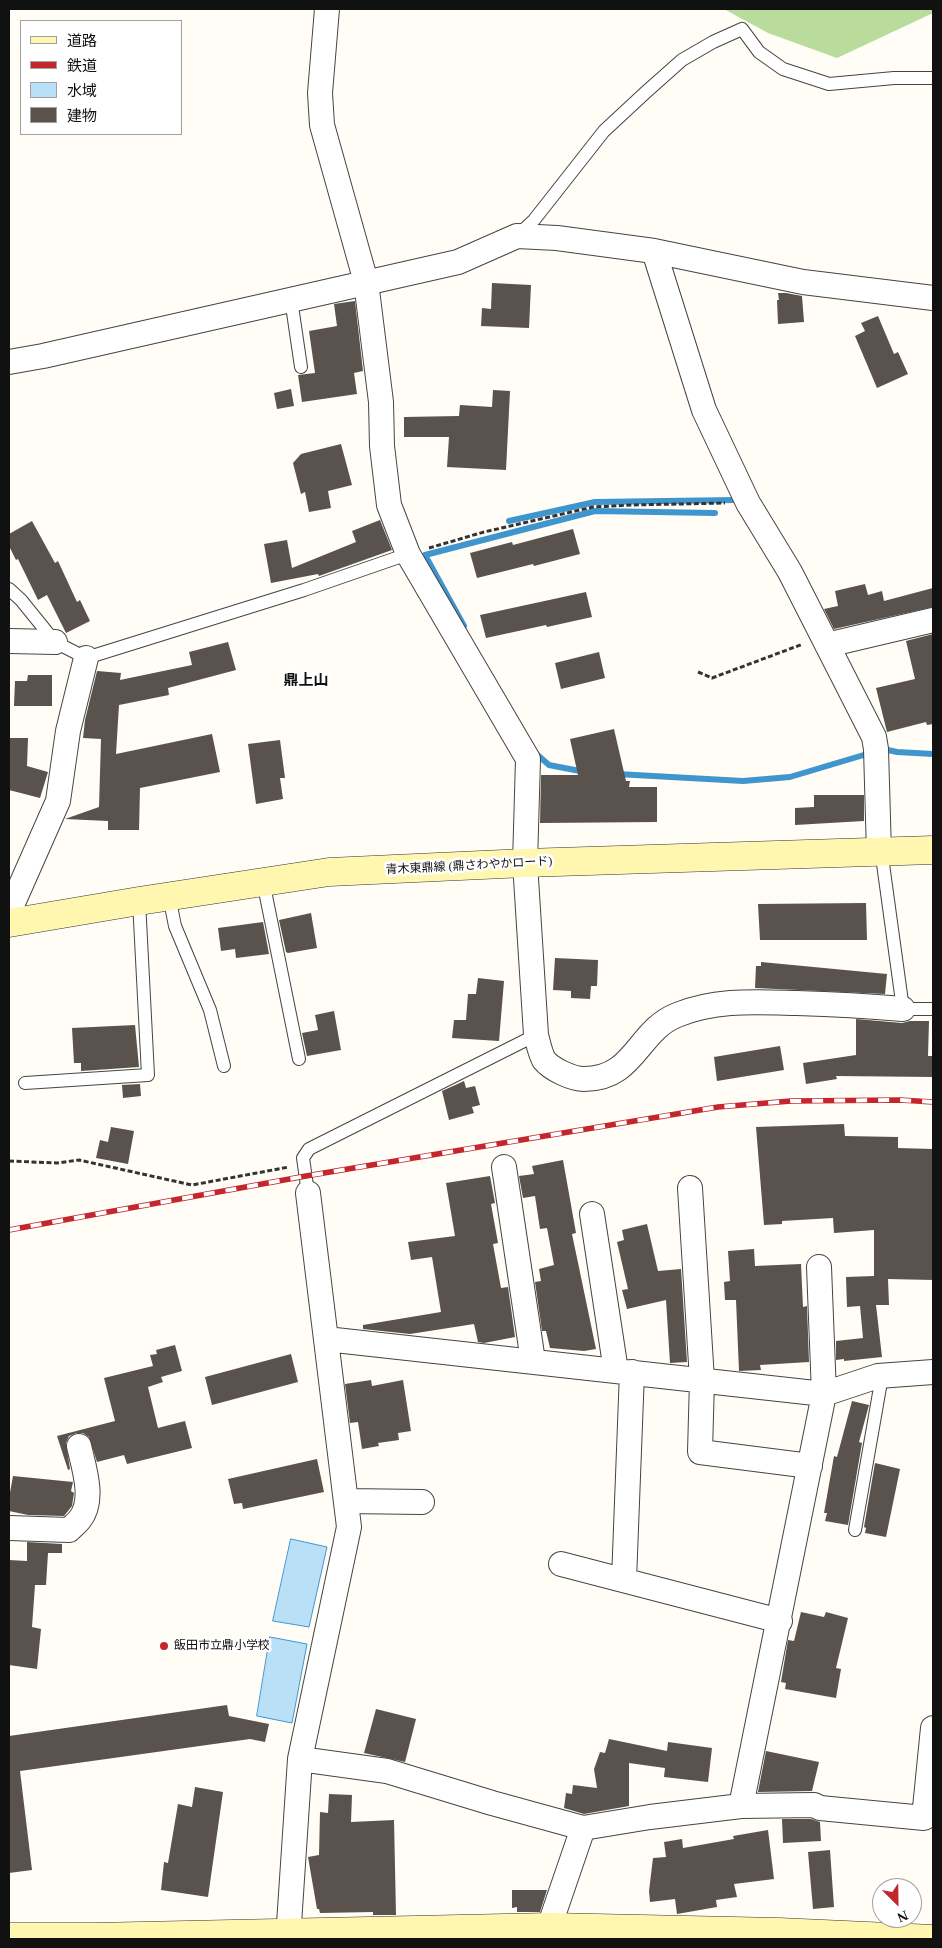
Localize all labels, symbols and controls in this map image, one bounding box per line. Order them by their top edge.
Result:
legend [20,20,182,135]
text: 道路 [67,33,97,49]
text: 鉄道 [67,58,97,74]
text: 水域 [67,83,97,99]
text: 建物 [67,108,97,124]
district label: 鼎上山 [284,672,328,690]
street label: 青木東鼎線 (鼎さわやかロード) [385,854,553,878]
place label: 飯田市立鼎小学校 [174,1639,270,1653]
marker: 飯田市立鼎小学校 [158,1640,170,1652]
north arrow [872,1878,922,1928]
text: N [895,1907,910,1925]

